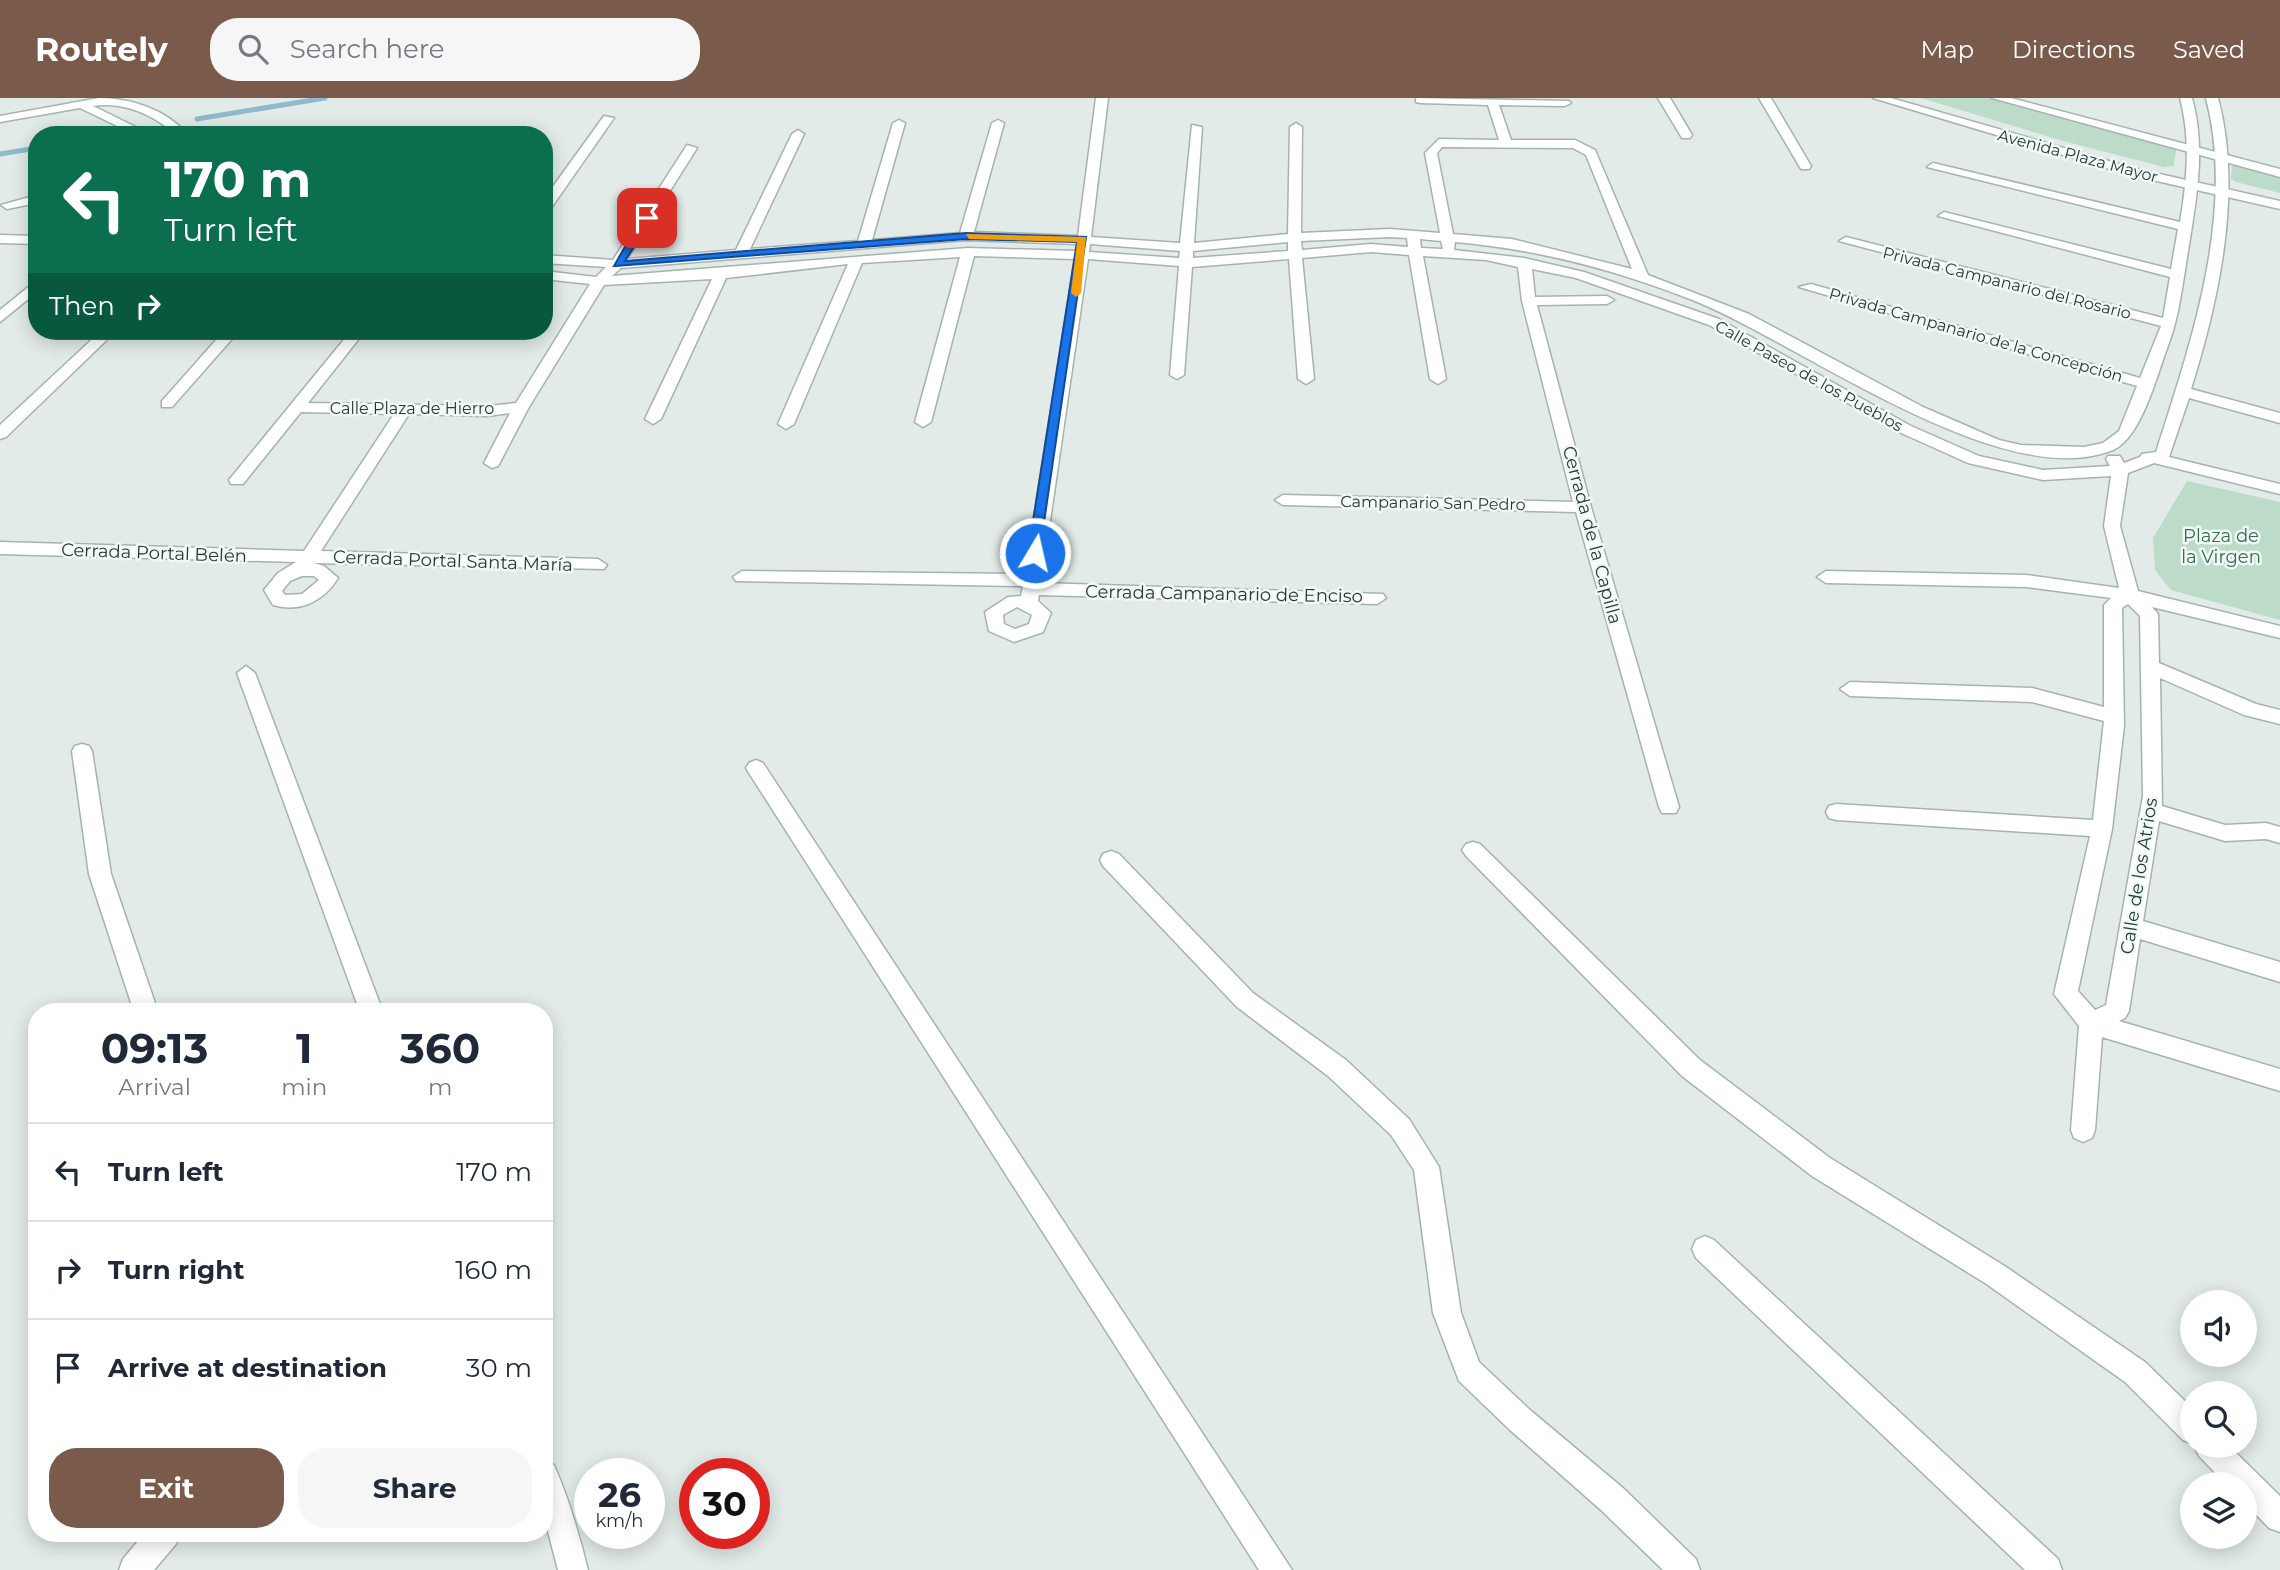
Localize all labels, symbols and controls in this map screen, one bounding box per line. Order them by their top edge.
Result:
search box [210,18,700,81]
text: Routely [35,29,168,69]
icon: search [234,30,272,68]
text: Search here [290,33,445,65]
text: Map [1921,35,1974,64]
text: Directions [2012,35,2135,64]
text: Saved [2173,35,2245,64]
street label: Avenida Plaza Mayor [1996,125,2160,187]
text: 170 m [164,150,311,209]
icon: left [49,154,140,245]
pin [617,188,677,248]
icon: arrive [628,199,666,237]
text: Turn left [164,210,298,249]
street label: Privada Campanario del Rosario [1881,243,2133,323]
street label: Privada Campanario de la Concepción [1827,284,2125,386]
icon: right [129,287,167,325]
text: Then [49,290,115,322]
street label: Calle Paseo de los Pueblos [1712,316,1906,436]
street label: Calle Plaza de Hierro [330,399,494,418]
street label: Cerrada de la Capilla [1558,444,1626,626]
street label: Campanario San Pedro [1340,492,1526,514]
position arrow [998,516,1072,590]
park label: Plaza de la Virgen [2181,525,2261,568]
street label: Cerrada Portal Belén [61,539,247,567]
street label: Cerrada Portal Santa María [333,546,573,576]
street label: Cerrada Campanario de Enciso [1085,581,1363,607]
street label: Calle de los Atrios [2116,796,2162,956]
text: 09:13 [101,1022,208,1074]
text: 1 [296,1022,312,1074]
text: 360 [400,1022,480,1074]
text: Arrival [118,1073,191,1101]
text: min [281,1073,327,1101]
text: m [428,1073,452,1101]
icon: left [49,1153,87,1191]
text: Turn left [108,1156,224,1188]
text: 170 m [456,1156,532,1188]
icon: right [49,1251,87,1289]
text: Turn right [108,1254,244,1286]
text: 160 m [455,1254,532,1286]
map controls [2180,1290,2257,1549]
button: sound [2180,1290,2257,1367]
icon: arrive [49,1349,87,1387]
text: Arrive at destination [108,1352,387,1384]
text: 30 m [466,1352,532,1384]
button: search [2180,1381,2257,1458]
button: Exit [49,1448,284,1528]
button: Share [298,1448,532,1528]
speed limit sign: 30 [679,1458,770,1549]
button: layers [2180,1472,2257,1549]
text: 26 [598,1473,641,1516]
text: km/h [595,1510,644,1532]

